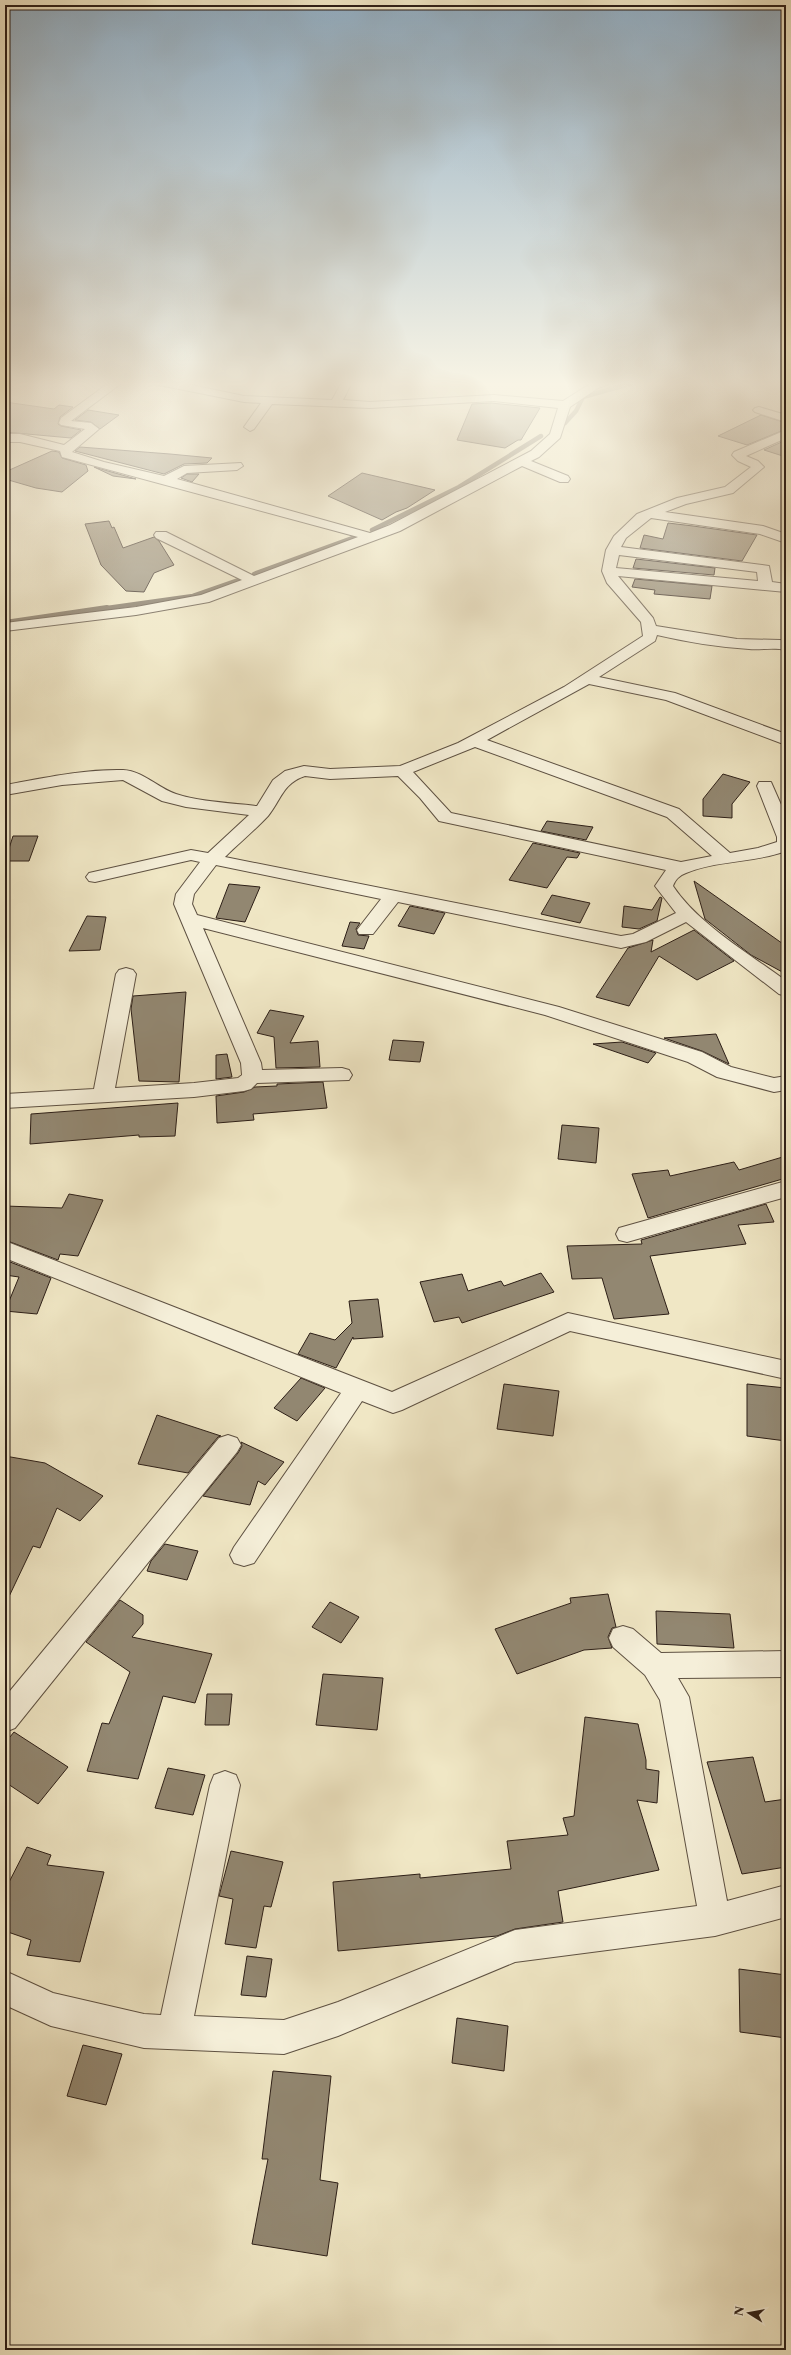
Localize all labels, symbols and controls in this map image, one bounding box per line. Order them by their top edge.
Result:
north arrow [729,2293,769,2333]
text: N [731,2305,747,2317]

